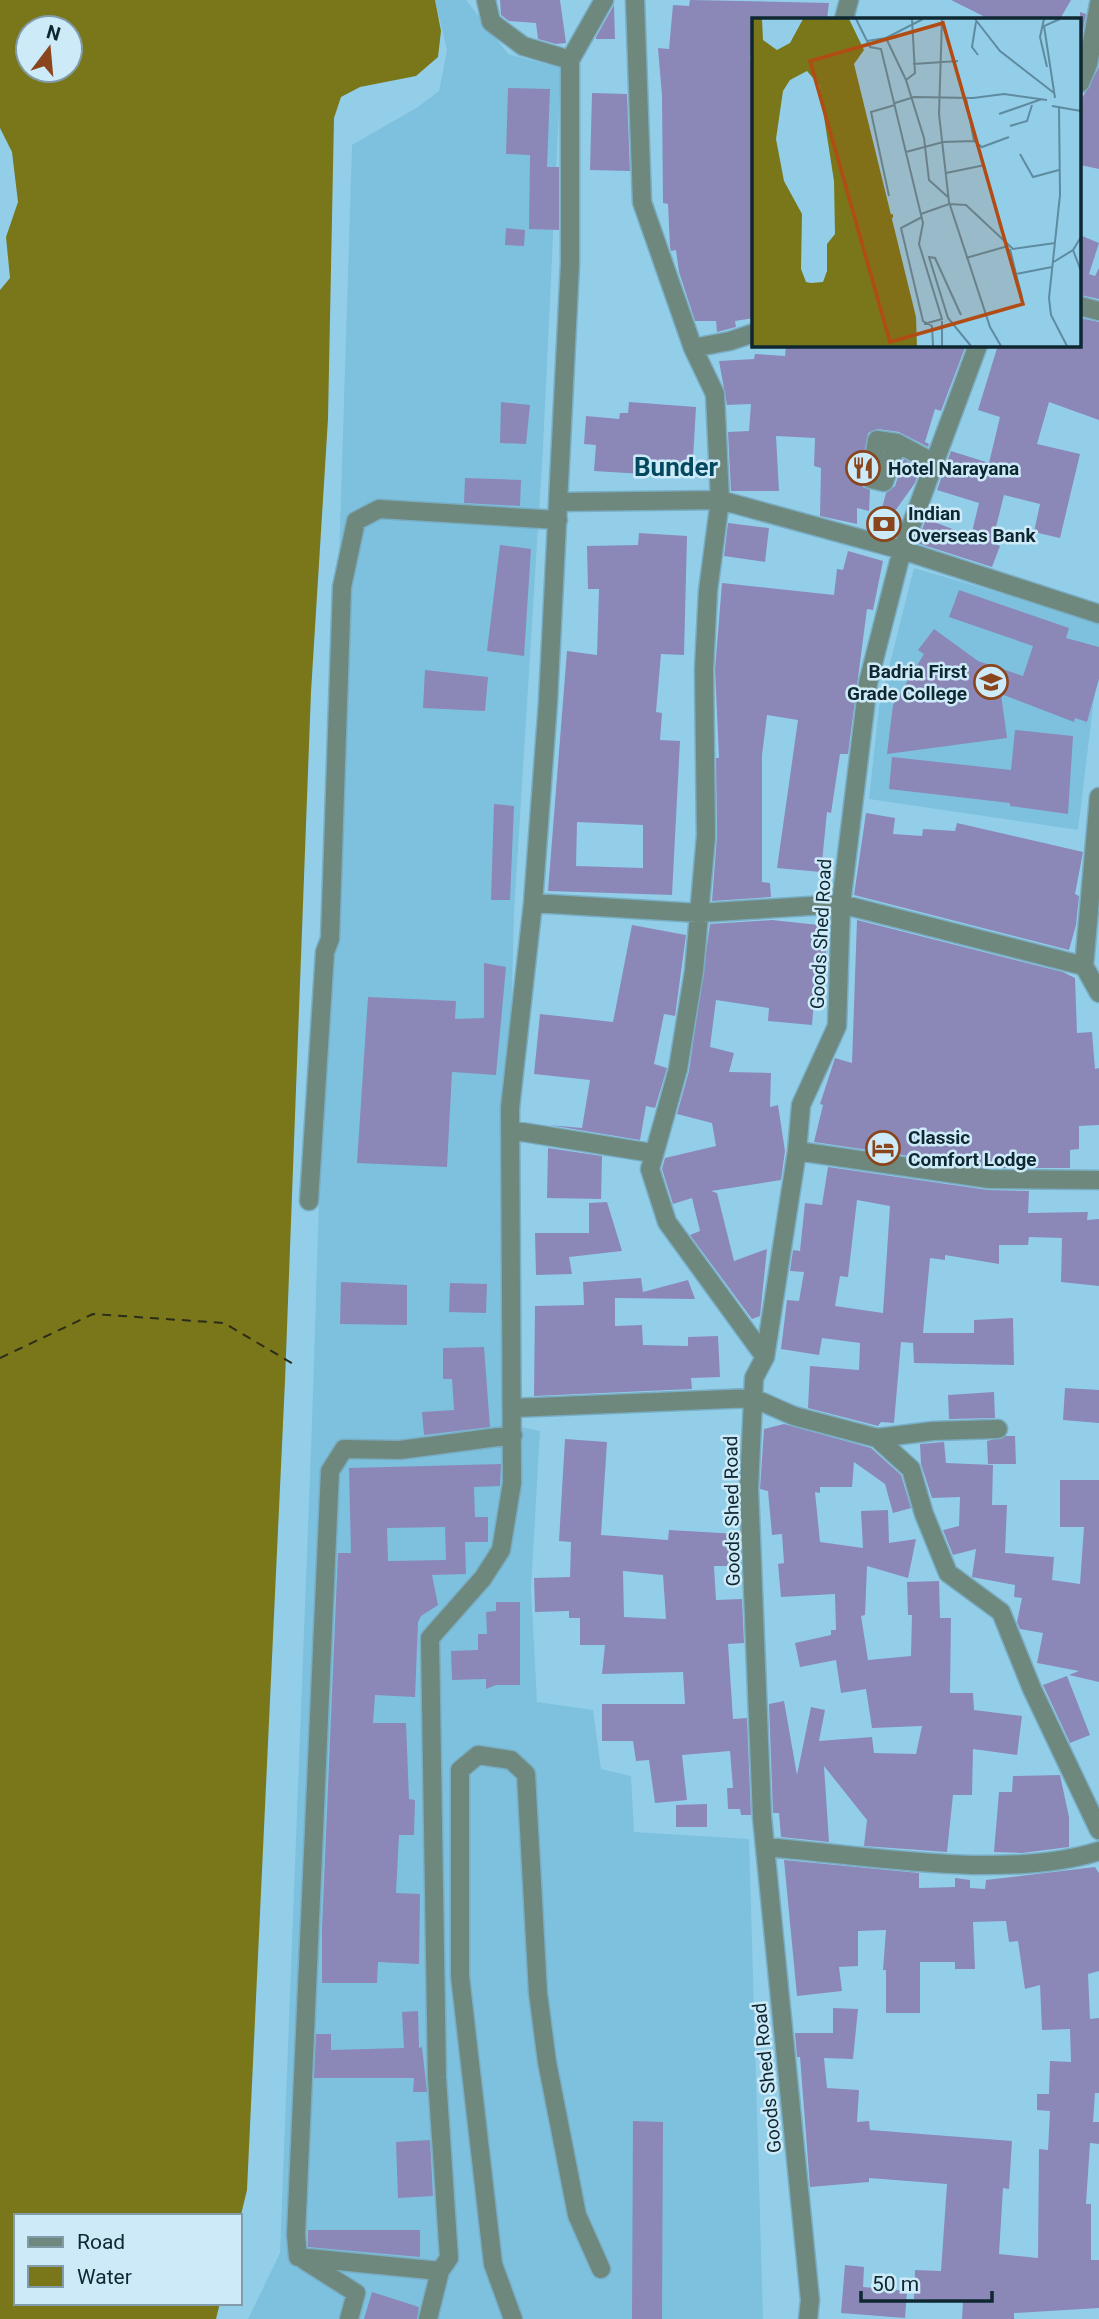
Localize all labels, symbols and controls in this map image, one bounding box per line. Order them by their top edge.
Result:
north arrow [14,14,84,84]
inset map [752,18,1082,346]
text: N [44,20,63,46]
restaurant icon: Hotel Narayana [844,449,882,487]
district label: Bunder [634,452,718,482]
place label: Hotel Narayana [888,457,1019,480]
place label: Indian Overseas Bank [908,502,1036,547]
bank icon: Indian Overseas Bank [865,505,903,543]
place label: Badria First Grade College [847,660,968,705]
school or university icon: Badria First Grade College [972,663,1010,701]
street label: Goods Shed Road [806,858,836,1010]
place label: Classic Comfort Lodge [908,1126,1037,1171]
hotel icon: Classic Comfort Lodge [864,1129,902,1167]
street label: Goods Shed Road [719,1435,745,1587]
street label: Goods Shed Road [748,2002,786,2154]
legend [14,2214,242,2305]
text: Road [77,2230,125,2254]
scale bar [861,2260,992,2304]
text: Water [77,2265,132,2289]
text: 50 m [872,2272,919,2296]

